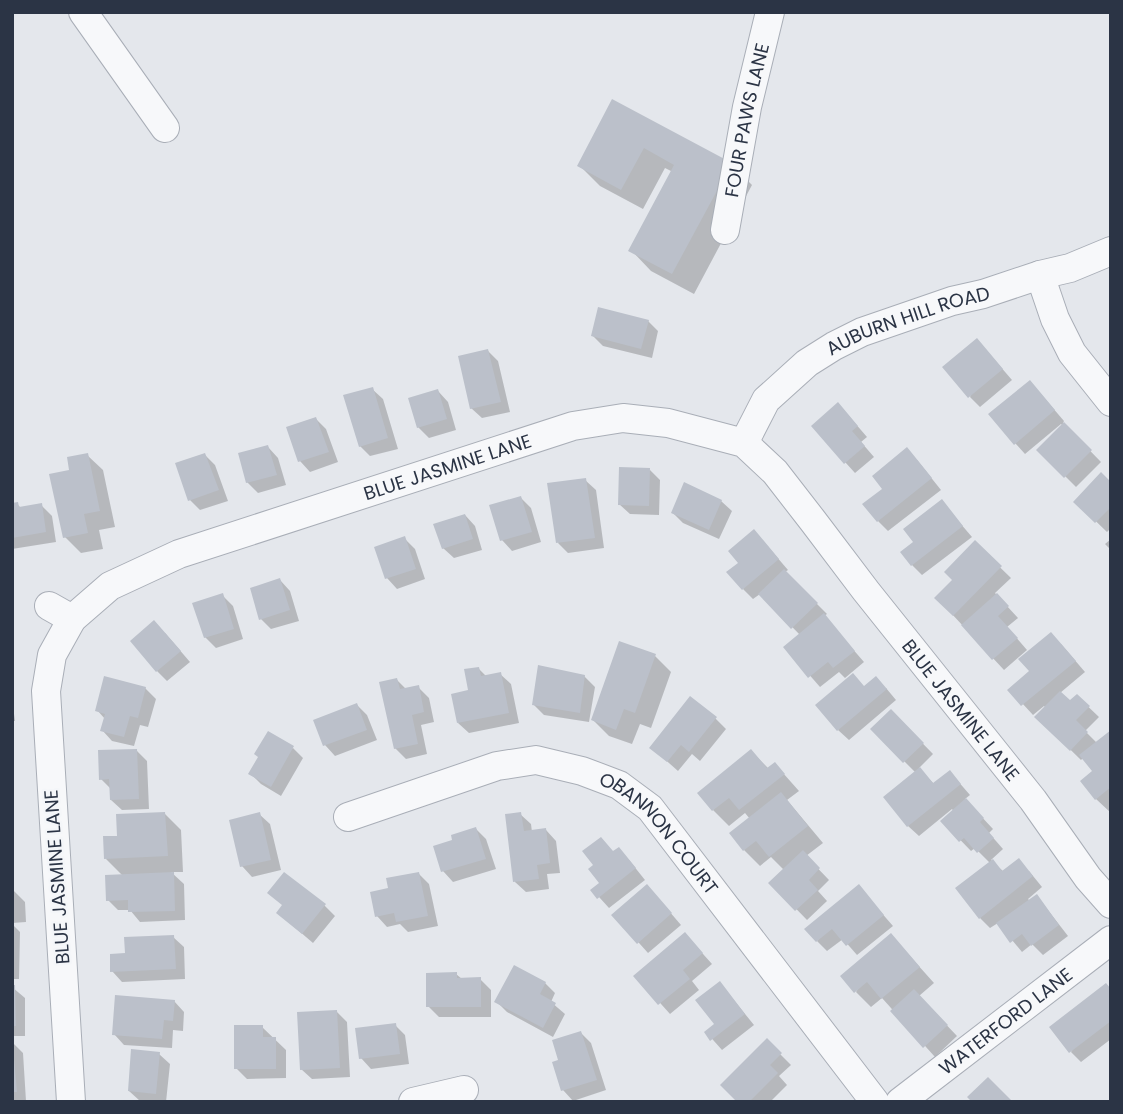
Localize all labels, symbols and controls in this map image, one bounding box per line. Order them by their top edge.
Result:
street label: FOUR PAWS LANE [718,40,776,199]
street label: AUBURN HILL ROAD [820,279,992,361]
street label: BLUE JASMINE LANE [360,427,535,507]
street label: BLUE JASMINE LANE [896,633,1026,787]
street label: OBANNON COURT [596,765,725,900]
street label: BLUE JASMINE LANE [37,789,77,965]
street label: WATERFORD LANE [933,961,1078,1081]

